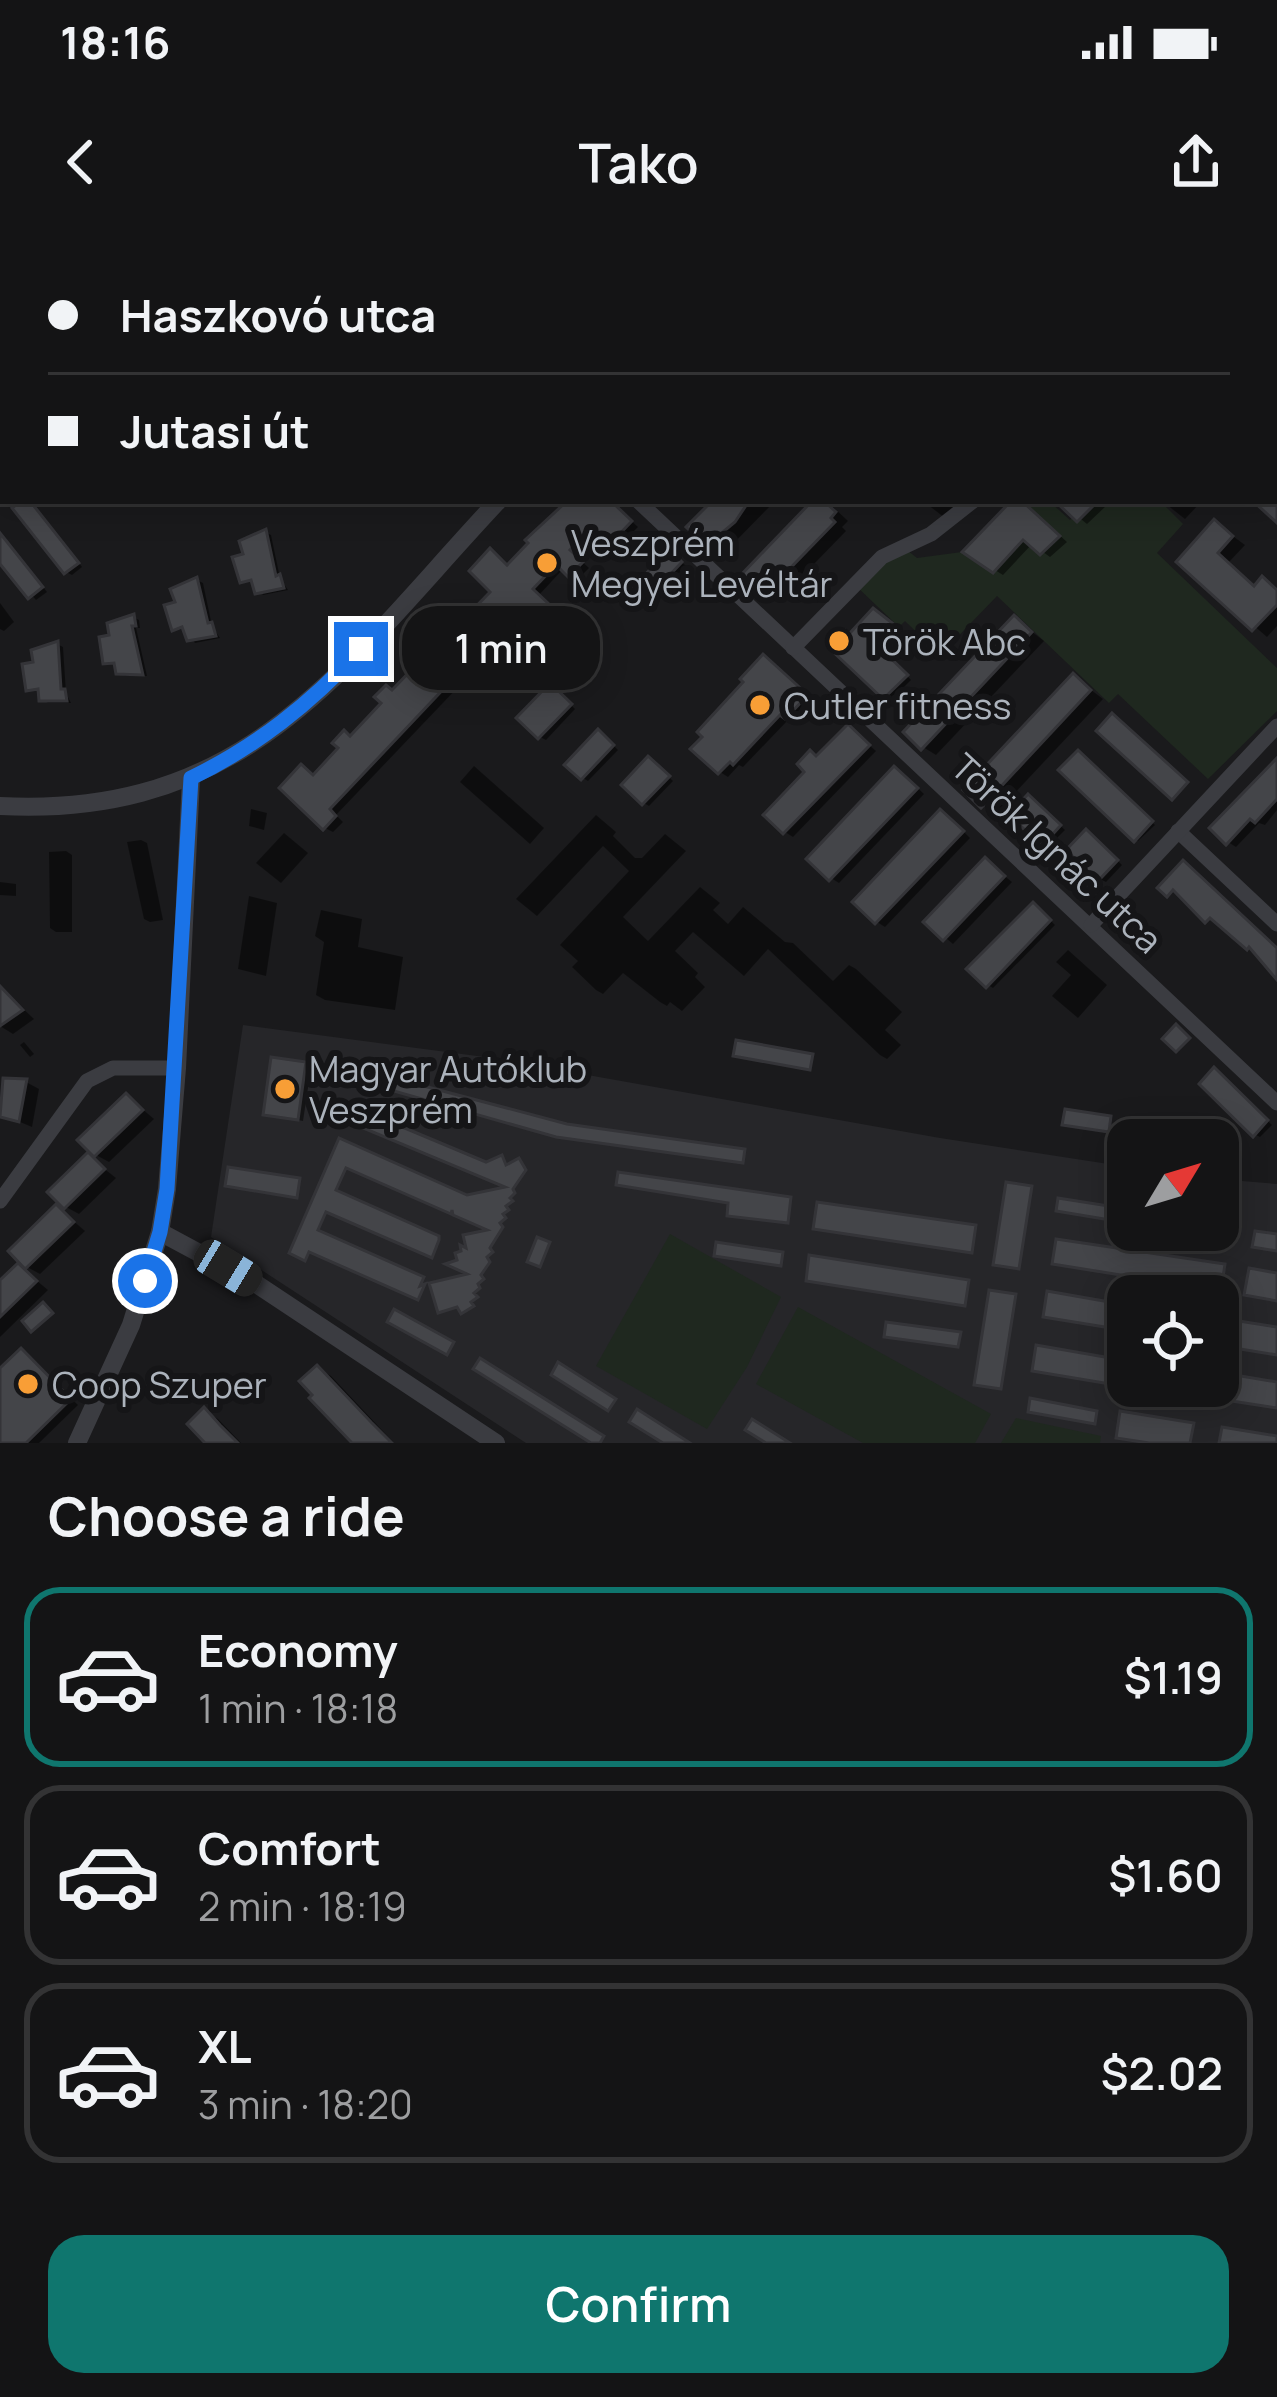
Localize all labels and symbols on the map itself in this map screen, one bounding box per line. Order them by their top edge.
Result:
place label: Veszprém Megyei Levéltár [571,518,832,608]
marker: Veszprém Megyei Levéltár [534,550,560,576]
callout: 1 min [403,607,601,691]
place label: Török Abc [863,617,1026,666]
route end [334,622,388,676]
marker: Török Abc [826,628,852,654]
place label: Cutler fitness [784,681,1011,730]
marker: Cutler fitness [747,692,773,718]
street label: Török Ignác utca [941,742,1173,964]
place label: Magyar Autóklub Veszprém [309,1044,587,1134]
marker: Magyar Autóklub Veszprém [272,1076,298,1102]
north arrow [1107,1119,1239,1251]
car [188,1234,268,1302]
route start [118,1254,172,1308]
place label: Coop Szuper [52,1360,267,1409]
marker: Coop Szuper [15,1371,41,1397]

